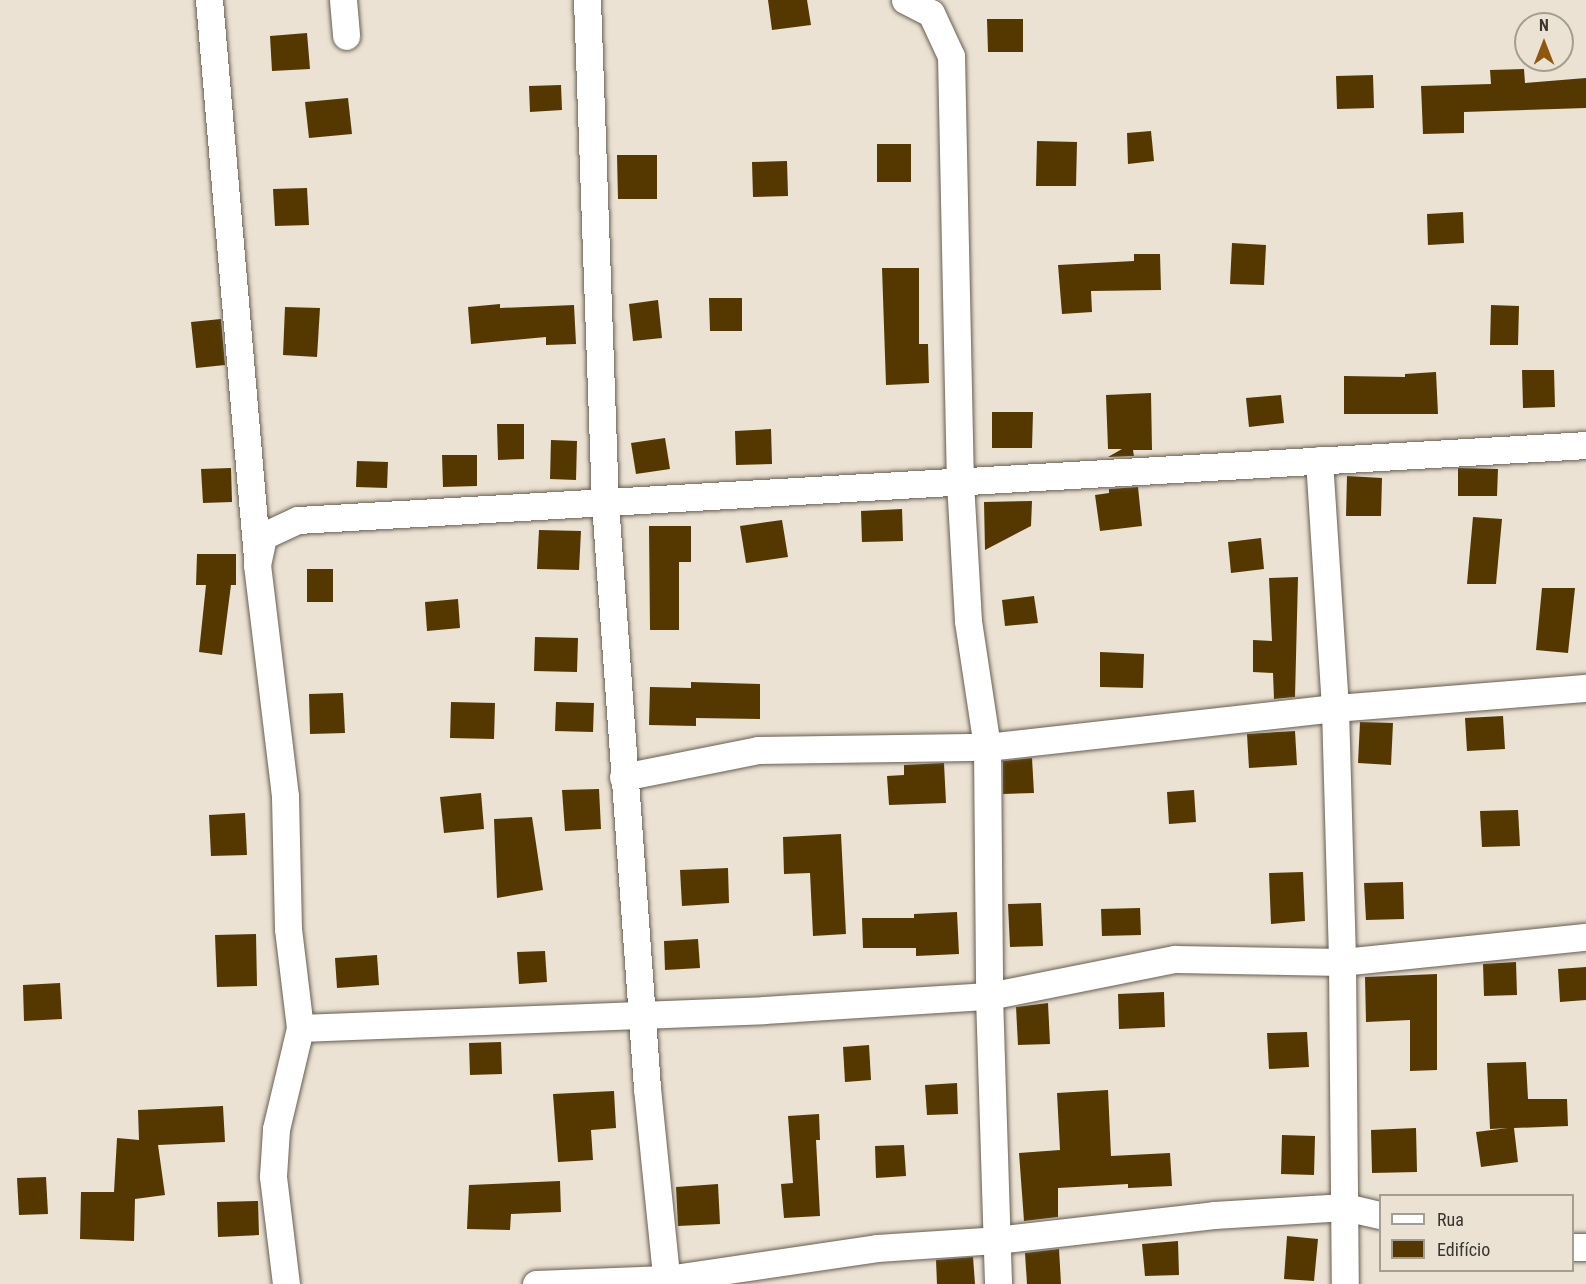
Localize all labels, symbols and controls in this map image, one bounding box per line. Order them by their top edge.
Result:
north arrow [1514,12,1574,72]
text: N [1539,16,1549,35]
legend [1379,1194,1574,1272]
text: Rua [1437,1209,1464,1230]
text: Edifício [1437,1239,1490,1260]

